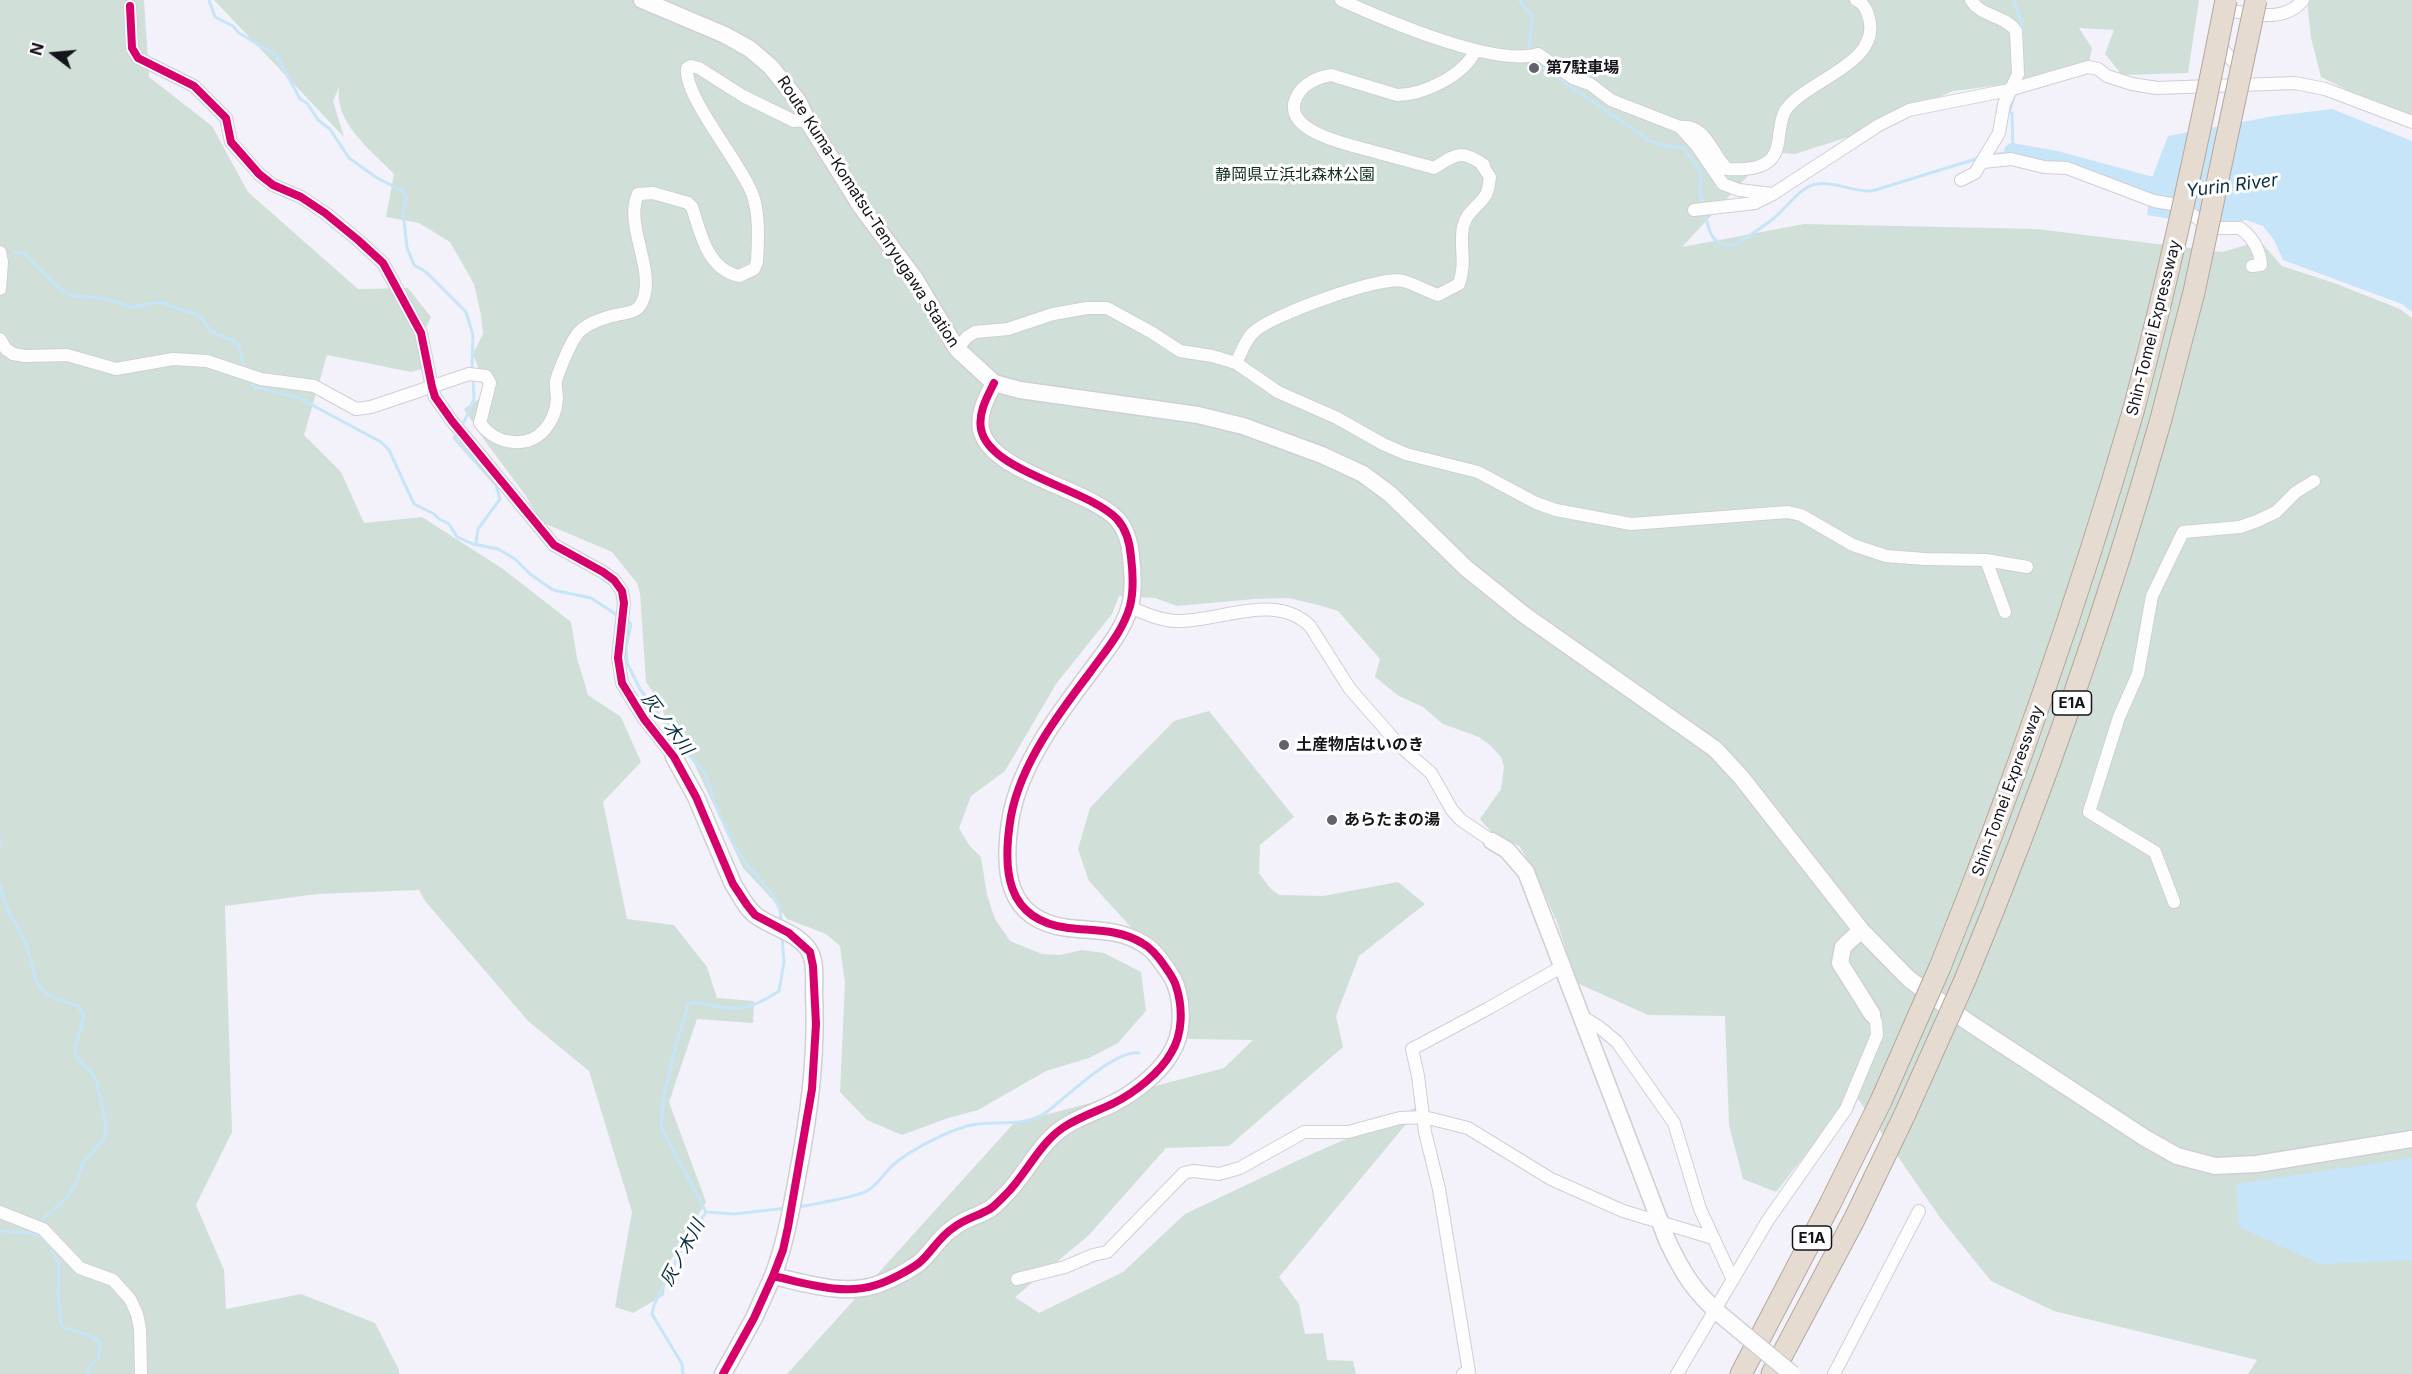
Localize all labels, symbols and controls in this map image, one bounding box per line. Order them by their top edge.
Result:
north arrow [24,24,84,84]
text: N [25,40,48,58]
place label: 第7駐車場 [1546,58,1619,78]
marker: 第7駐車場 [1527,61,1541,75]
street label: Route Kuma-Komatsu-Tenryugawa Station [773,73,963,351]
park label: 静岡県立浜北森林公園 [1215,165,1375,185]
water label: Yurin River [2185,170,2279,202]
street label: Shin-Tomei Expressway [2123,238,2185,418]
water label: 灰ノ木川 [637,689,697,759]
road number: E1A [2052,691,2092,715]
street label: Shin-Tomei Expressway [1968,703,2048,879]
place label: 土産物店はいのき [1296,735,1424,755]
marker: 土産物店はいのき [1277,738,1291,752]
place label: あらたまの湯 [1344,810,1440,830]
marker: あらたまの湯 [1325,813,1339,827]
water label: 灰ノ木川 [657,1216,709,1290]
road number: E1A [1792,1226,1832,1250]

